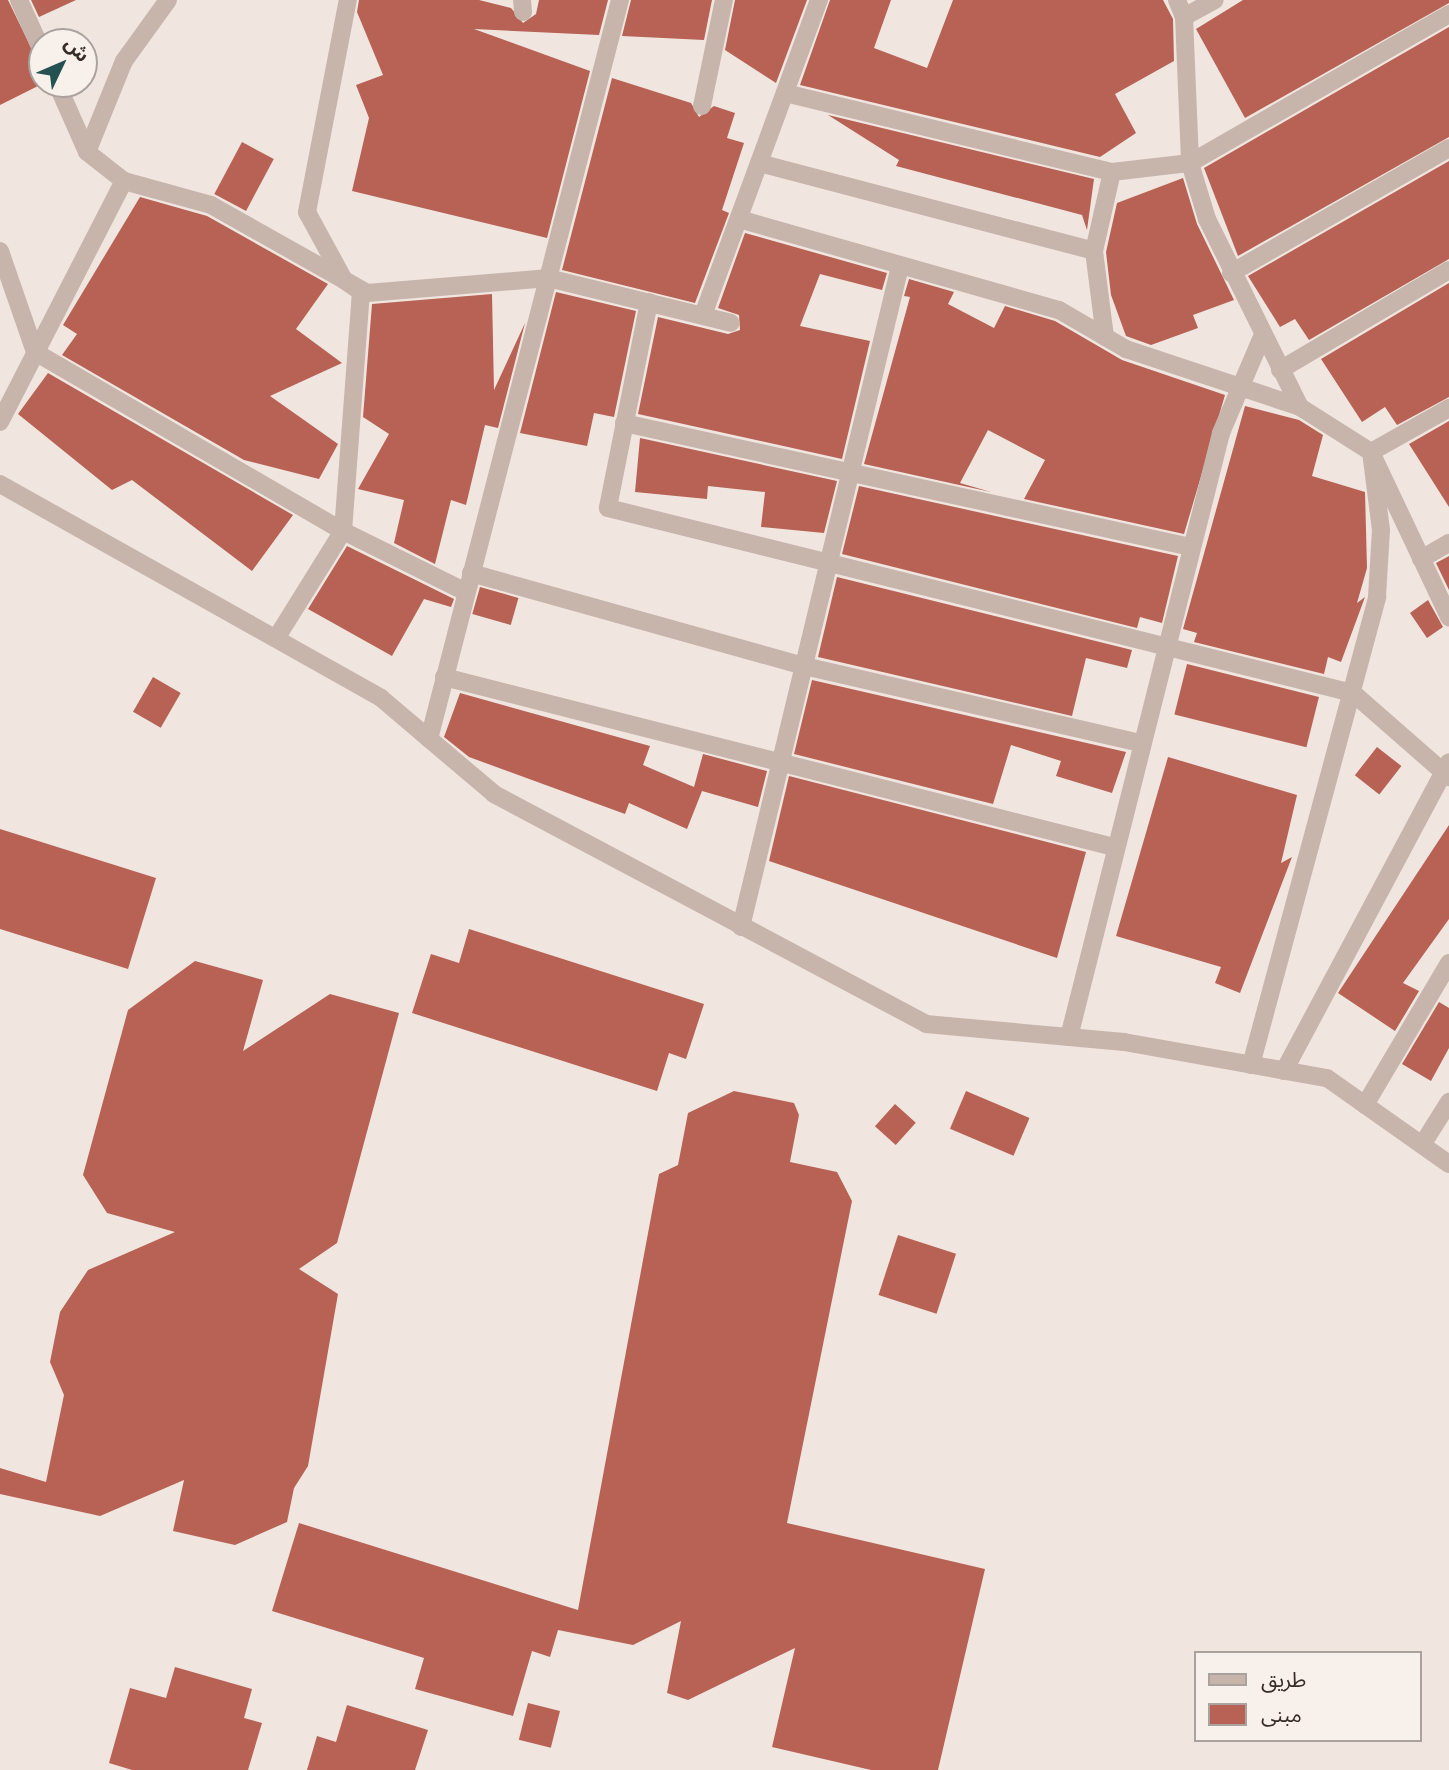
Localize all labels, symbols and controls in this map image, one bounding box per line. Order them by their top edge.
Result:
north arrow [28,28,98,98]
text: ش [60,32,94,67]
legend [1194,1651,1421,1742]
text: طريق [1261,1667,1306,1692]
text: مبنى [1261,1702,1302,1727]

